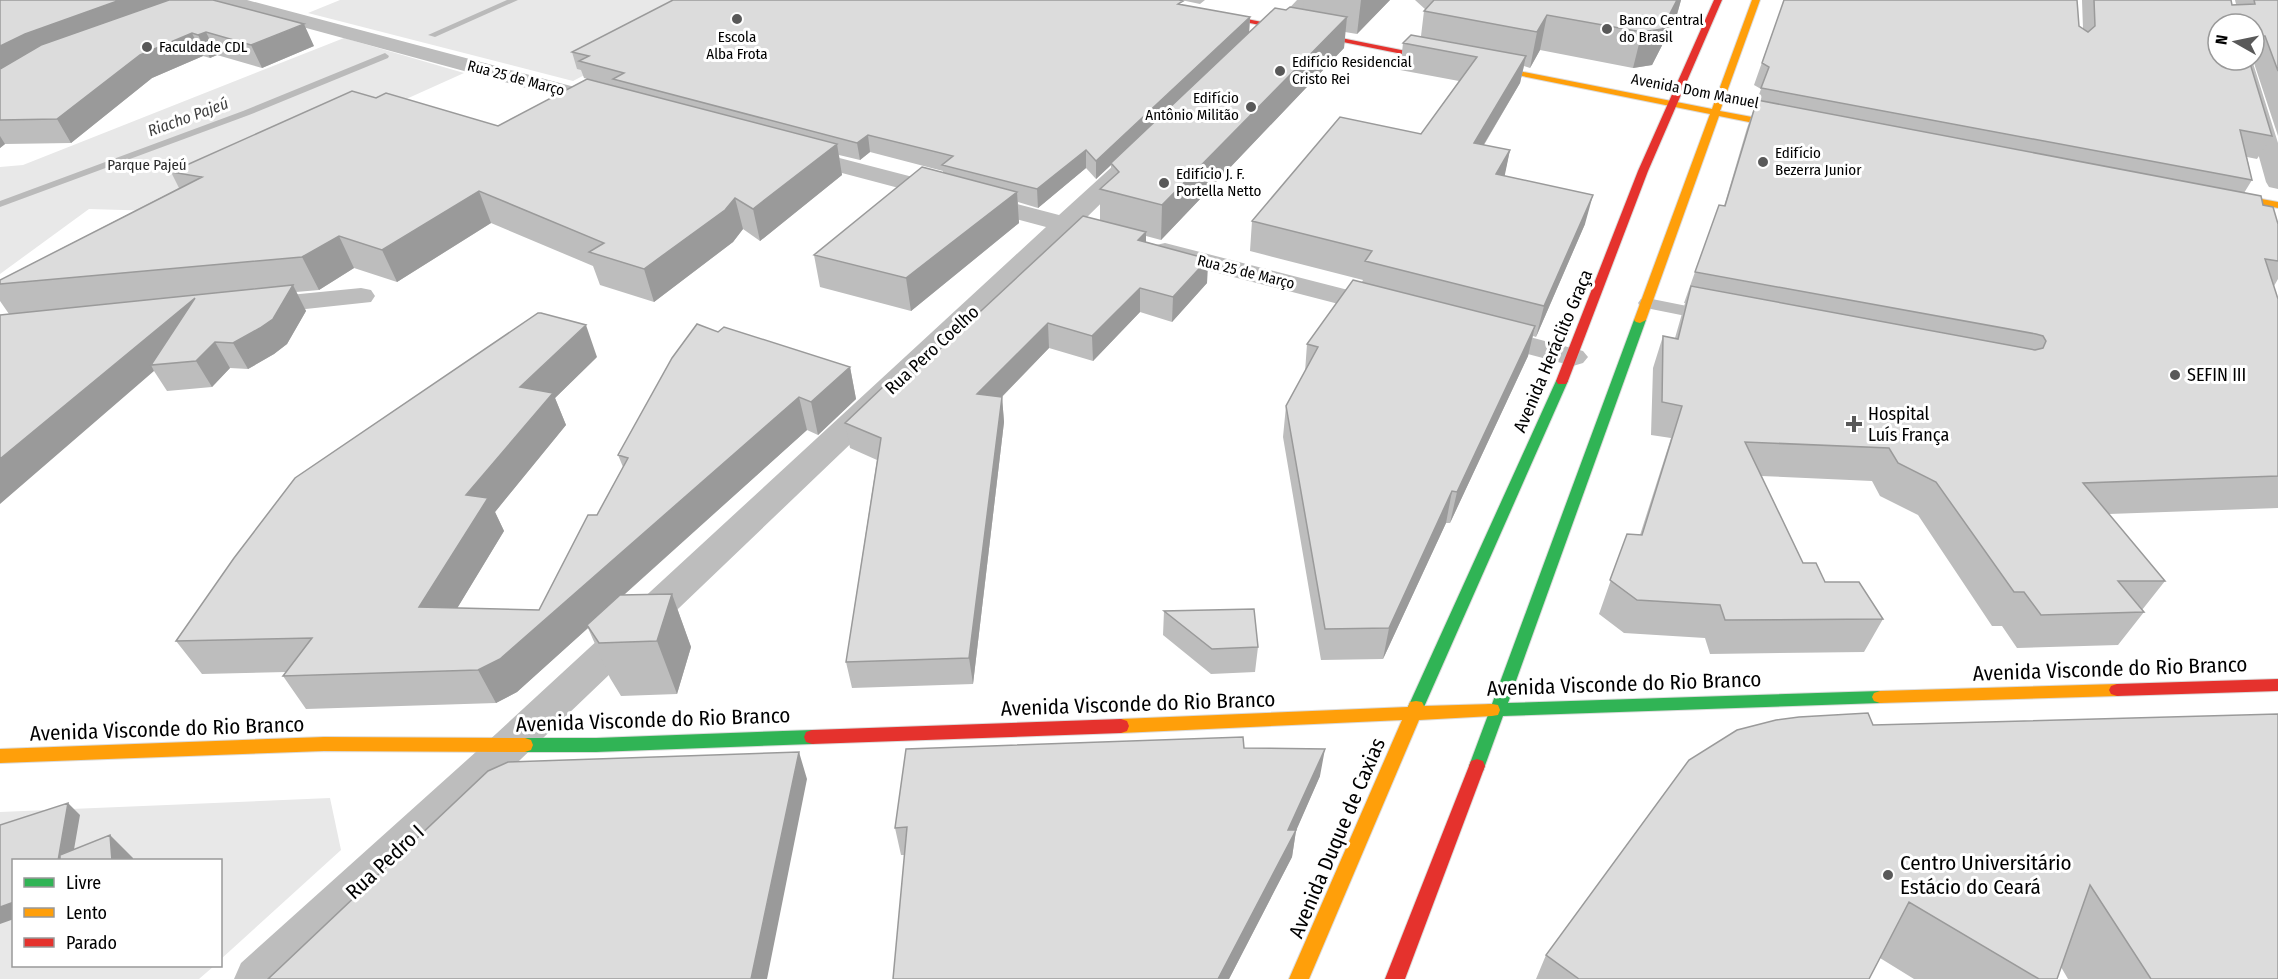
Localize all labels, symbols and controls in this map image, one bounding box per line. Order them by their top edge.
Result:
place label: Banco Central do Brasil [1619,11,1704,46]
marker: Escola Alba Frota [730,12,744,26]
north arrow [2206,12,2266,72]
marker: Banco Central do Brasil [1600,22,1614,36]
place label: Escola Alba Frota [706,28,768,63]
text: N [2212,34,2232,46]
place label: Faculdade CDL [159,38,248,56]
marker: Faculdade CDL [140,40,154,54]
place label: Edifício Residencial Cristo Rei [1292,53,1412,88]
street label: Rua 25 de Março [465,56,567,100]
marker: Edifício Residencial Cristo Rei [1273,64,1287,78]
street label: Avenida Dom Manuel [1630,70,1760,112]
place label: Edifício Antônio Militão [1145,89,1239,124]
water label: Riacho Pajeú [145,94,231,140]
marker: Edifício Antônio Militão [1244,100,1258,114]
place label: Edifício Bezerra Junior [1775,144,1862,179]
marker: Edifício Bezerra Junior [1756,155,1770,169]
park label: Parque Pajeú [107,156,187,174]
place label: Edifício J. F. Portella Netto [1176,165,1261,200]
marker: Edifício J. F. Portella Netto [1157,176,1171,190]
street label: Rua 25 de Março [1195,251,1297,293]
street label: Avenida Heráclito Graça [1509,266,1597,436]
street label: Rua Pero Coelho [880,301,984,399]
place label: SEFIN III [2187,364,2246,386]
marker: SEFIN III [2168,368,2182,382]
place label: Hospital Luís França [1868,403,1949,446]
marker: Hospital Luís França [1845,415,1863,433]
street label: Avenida Visconde do Rio Branco [1972,651,2248,687]
street label: Avenida Visconde do Rio Branco [1486,666,1762,702]
street label: Avenida Visconde do Rio Branco [1000,686,1276,722]
street label: Avenida Visconde do Rio Branco [515,702,791,738]
street label: Avenida Visconde do Rio Branco [29,711,305,747]
street label: Avenida Duque de Caxias [1283,734,1391,942]
street label: Rua Pedro I [340,819,430,905]
place label: Centro Universitário Estácio do Ceará [1900,850,2072,900]
legend [12,859,222,967]
marker: Centro Universitário Estácio do Ceará [1881,868,1895,882]
text: Livre [66,872,101,894]
text: Lento [66,902,107,924]
text: Parado [66,932,117,954]

